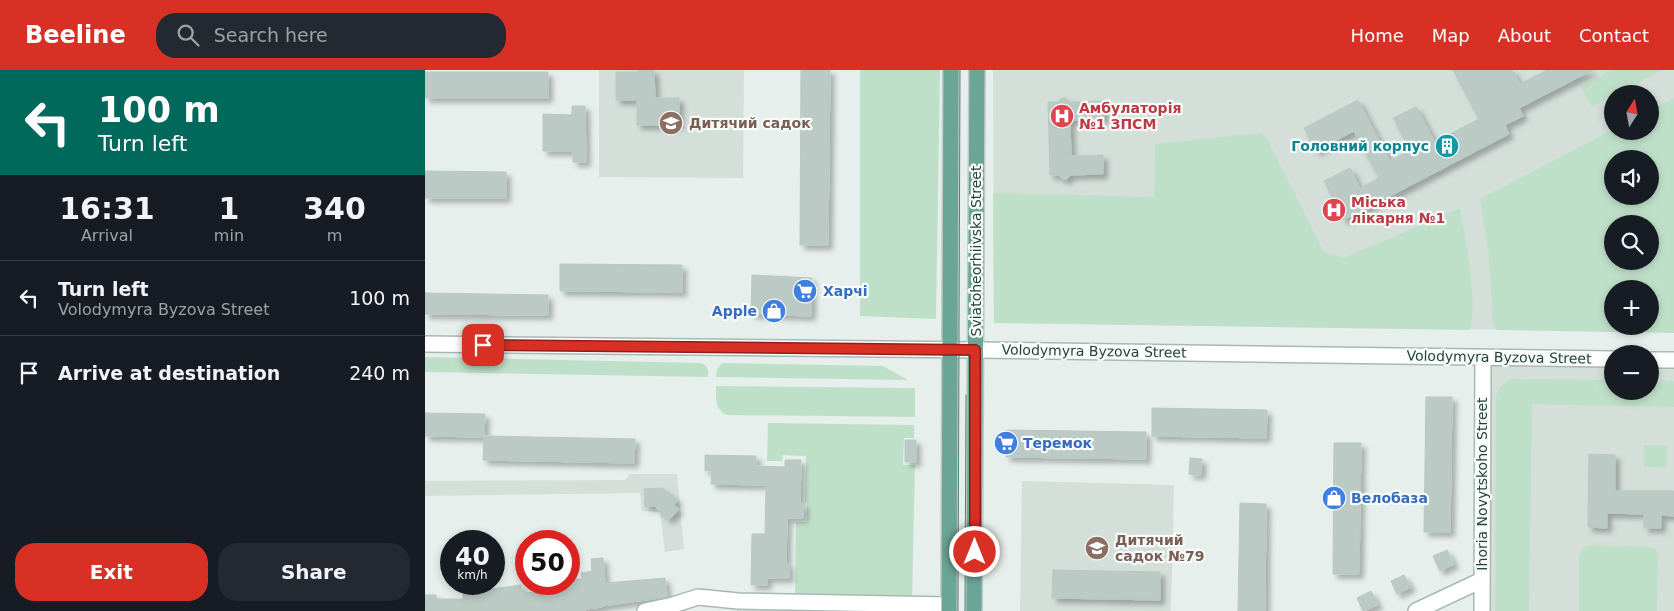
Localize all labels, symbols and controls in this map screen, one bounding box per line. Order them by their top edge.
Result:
search box [156,13,506,58]
text: Beeline [25,21,126,49]
icon: search [174,21,202,49]
text: Search here [214,24,328,46]
text: Home [1351,25,1404,46]
text: Map [1432,25,1470,46]
text: About [1498,25,1551,46]
text: Contact [1579,25,1649,46]
north arrow [1604,85,1659,140]
map controls [1604,85,1659,400]
icon: left [15,90,80,155]
text: 100 m [98,90,220,130]
place label: Амбулаторія №1 ЗПСМ [1079,100,1181,132]
hospital icon: Амбулаторія №1 ЗПСМ [1049,103,1075,129]
school or university icon: Дитячий садок [658,110,684,136]
place label: Дитячий садок [689,115,811,131]
text: Turn left [98,131,187,156]
building icon: Головний корпус [1434,133,1460,159]
place label: Головний корпус [1291,138,1429,154]
button: sound [1604,150,1659,205]
street label: Sviatoheorhiivska Street [968,165,984,336]
text: 16:31 [59,191,155,226]
text: 1 [218,191,239,226]
text: 340 [303,191,366,226]
place label: Міська лікарня №1 [1351,194,1445,226]
hospital icon: Міська лікарня №1 [1321,197,1347,223]
button: search [1604,215,1659,270]
text: Arrival [81,226,133,245]
text: min [214,226,244,245]
text: m [327,226,342,245]
text: Turn left [58,278,149,300]
supermarket icon: Харчі [792,278,818,304]
button: + [1604,280,1659,335]
place label: Харчі [823,283,868,299]
icon: left [15,284,43,312]
text: 100 m [349,287,410,309]
shop icon: Apple [761,298,787,324]
text: Volodymyra Byzova Street [58,300,269,319]
place label: Apple [712,303,757,319]
pin [462,324,504,366]
icon: arrive [469,331,497,359]
street label: Volodymyra Byzova Street [1001,341,1187,361]
button: − [1604,345,1659,400]
street label: Volodymyra Byzova Street [1406,347,1592,367]
icon: arrive [15,359,43,387]
text: Arrive at destination [58,362,280,384]
text: 240 m [349,362,410,384]
street label: Ihoria Novytskoho Street [1474,397,1490,571]
supermarket icon: Теремок [993,430,1019,456]
place label: Теремок [1023,435,1093,451]
shop icon: Велобаза [1321,485,1347,511]
place label: Велобаза [1351,490,1428,506]
position arrow [948,525,1000,577]
speed limit sign: 50 [515,530,580,595]
place label: Дитячий садок №79 [1115,532,1204,564]
school or university icon: Дитячий садок №79 [1084,535,1110,561]
text: 40 [455,542,490,571]
button: Exit [15,543,208,601]
button: Share [218,543,410,601]
text: km/h [457,568,488,582]

